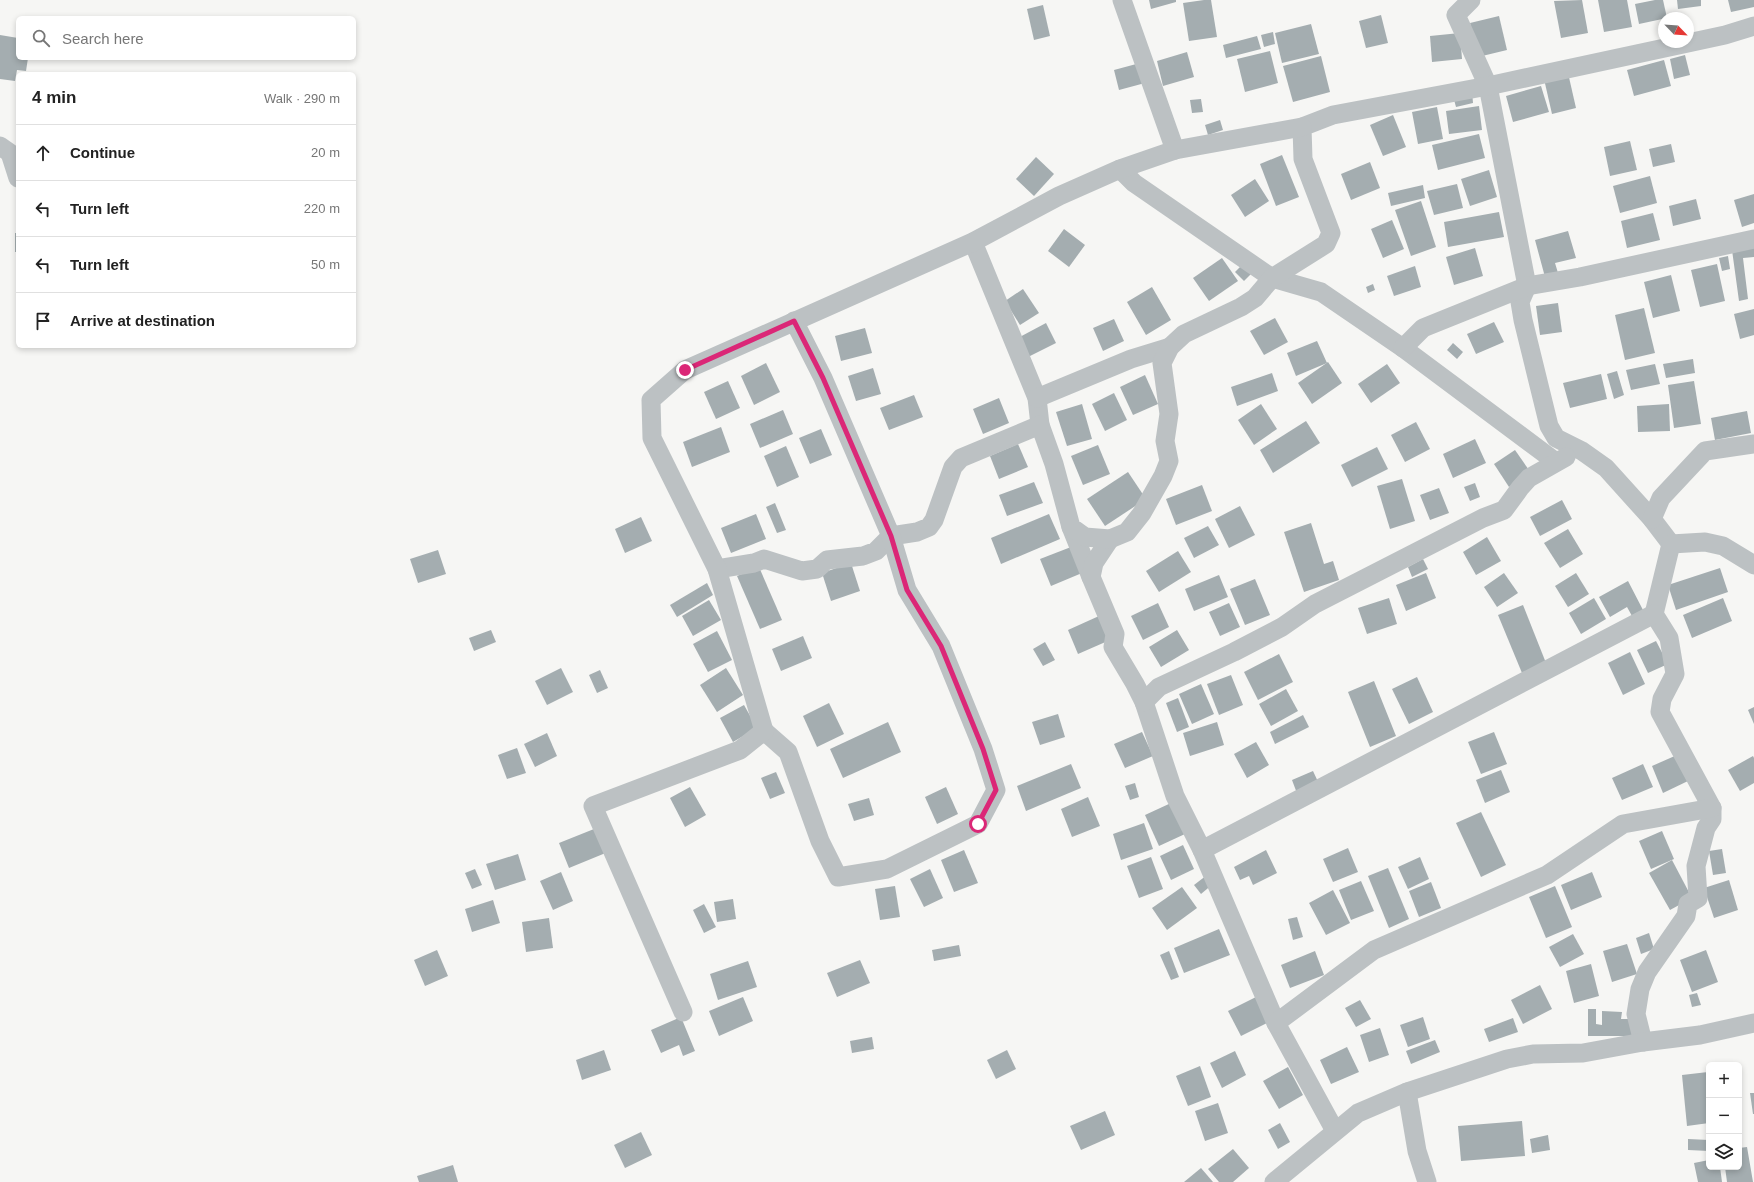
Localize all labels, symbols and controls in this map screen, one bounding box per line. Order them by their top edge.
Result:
north arrow [1658,12,1694,48]
search box [16,16,356,60]
icon: search [30,27,52,49]
text: Search here [62,30,144,47]
text: 4 min [32,88,76,107]
text: Walk · 290 m [264,91,340,106]
icon: ahead [32,142,54,164]
text: Continue [70,144,135,161]
text: 20 m [311,145,340,160]
icon: left [32,198,54,220]
text: Turn left [70,200,129,217]
text: 220 m [304,201,340,216]
icon: left [32,254,54,276]
text: Turn left [70,256,129,273]
text: 50 m [311,257,340,272]
icon: arrive [32,310,54,332]
text: Arrive at destination [70,312,215,329]
route end [676,361,694,379]
route start [969,815,987,833]
map controls [1706,1062,1742,1170]
button: + [1706,1062,1742,1098]
button: − [1706,1098,1742,1134]
button: layers [1706,1134,1742,1170]

